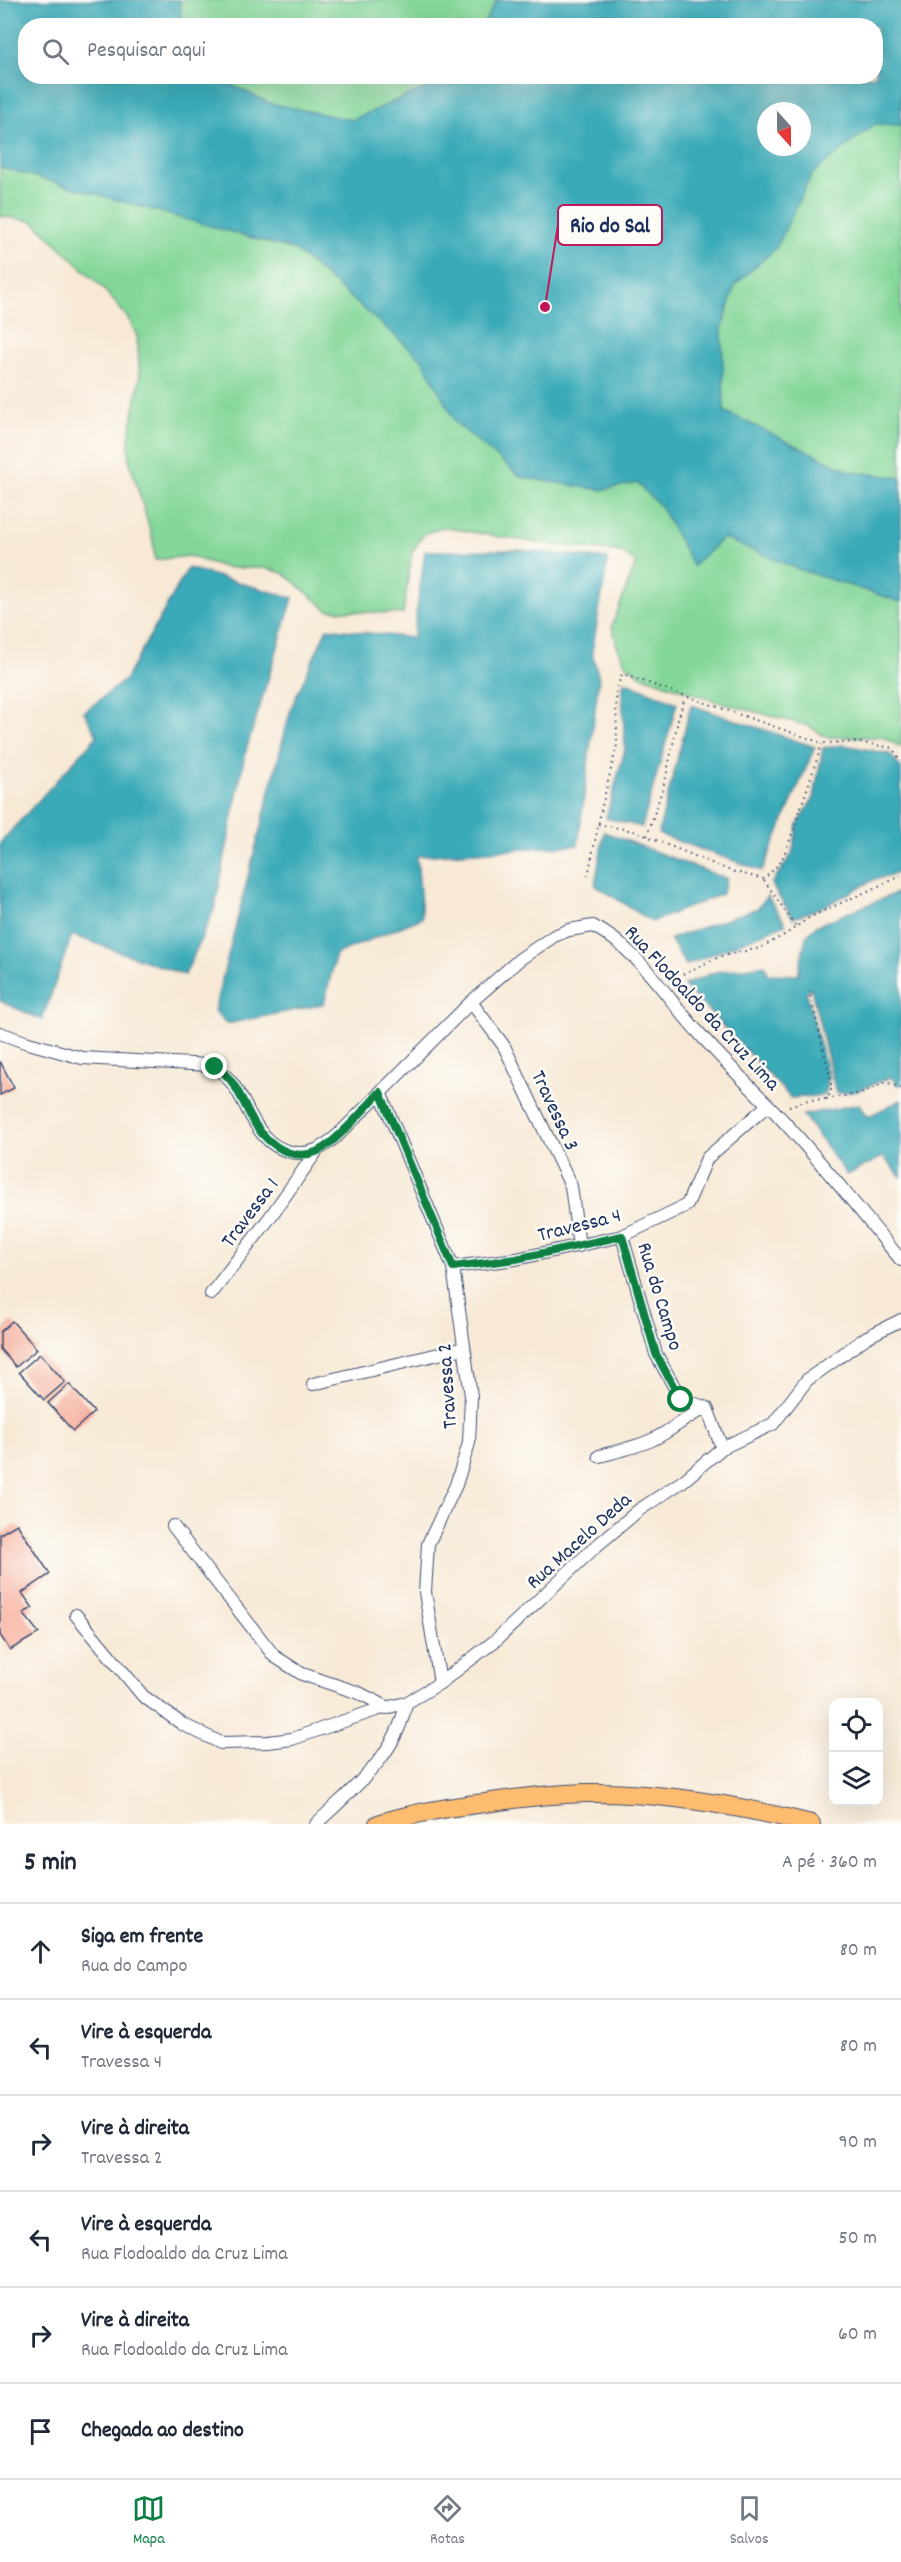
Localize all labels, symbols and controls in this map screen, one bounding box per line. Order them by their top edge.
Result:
search box [18,18,883,84]
icon: search [39,35,72,68]
text: Pesquisar aqui [87,36,206,67]
north arrow [757,102,811,156]
callout: Rio do Sal [558,205,662,245]
text: Rio do Sal [570,212,651,243]
street label: Rua Flodoaldo da Cruz Lima [616,919,787,1099]
route end [201,1053,227,1079]
street label: Travessa 3 [522,1066,585,1156]
street label: Travessa 1 [215,1172,288,1255]
street label: Travessa 4 [535,1202,625,1252]
street label: Rua do Campo [627,1239,689,1355]
street label: Travessa 2 [431,1342,467,1430]
route start [667,1386,693,1412]
street label: Rua Macelo Deda [521,1486,640,1598]
map controls [829,1698,883,1806]
button: locate [829,1698,883,1752]
button: layers [829,1752,883,1806]
text: 5 min [24,1845,77,1882]
text: A pé · 360 m [782,1849,877,1877]
text: Siga em frente [81,1922,203,1953]
icon: ahead [24,1935,57,1968]
text: 80 m [840,1937,877,1965]
text: Rua do Campo [81,1953,187,1981]
text: Vire à esquerda [81,2018,211,2049]
icon: left [24,2031,57,2064]
text: 80 m [840,2033,877,2061]
text: Travessa 4 [81,2049,162,2077]
text: Vire à direita [81,2114,189,2145]
icon: right [24,2127,57,2160]
text: 90 m [839,2129,877,2157]
text: Travessa 2 [81,2145,162,2173]
text: Vire à esquerda [81,2210,211,2241]
icon: left [24,2223,57,2256]
text: 50 m [839,2225,877,2253]
text: Rua Flodoaldo da Cruz Lima [81,2241,288,2269]
text: Vire à direita [81,2306,189,2337]
icon: right [24,2319,57,2352]
text: 60 m [838,2321,877,2349]
text: Rua Flodoaldo da Cruz Lima [81,2337,288,2365]
icon: arrive [24,2415,57,2448]
text: Chegada ao destino [81,2416,244,2447]
tab: Mapa [132,2492,165,2551]
tab: Rotas [430,2492,465,2551]
tab: Salvos [730,2492,769,2551]

